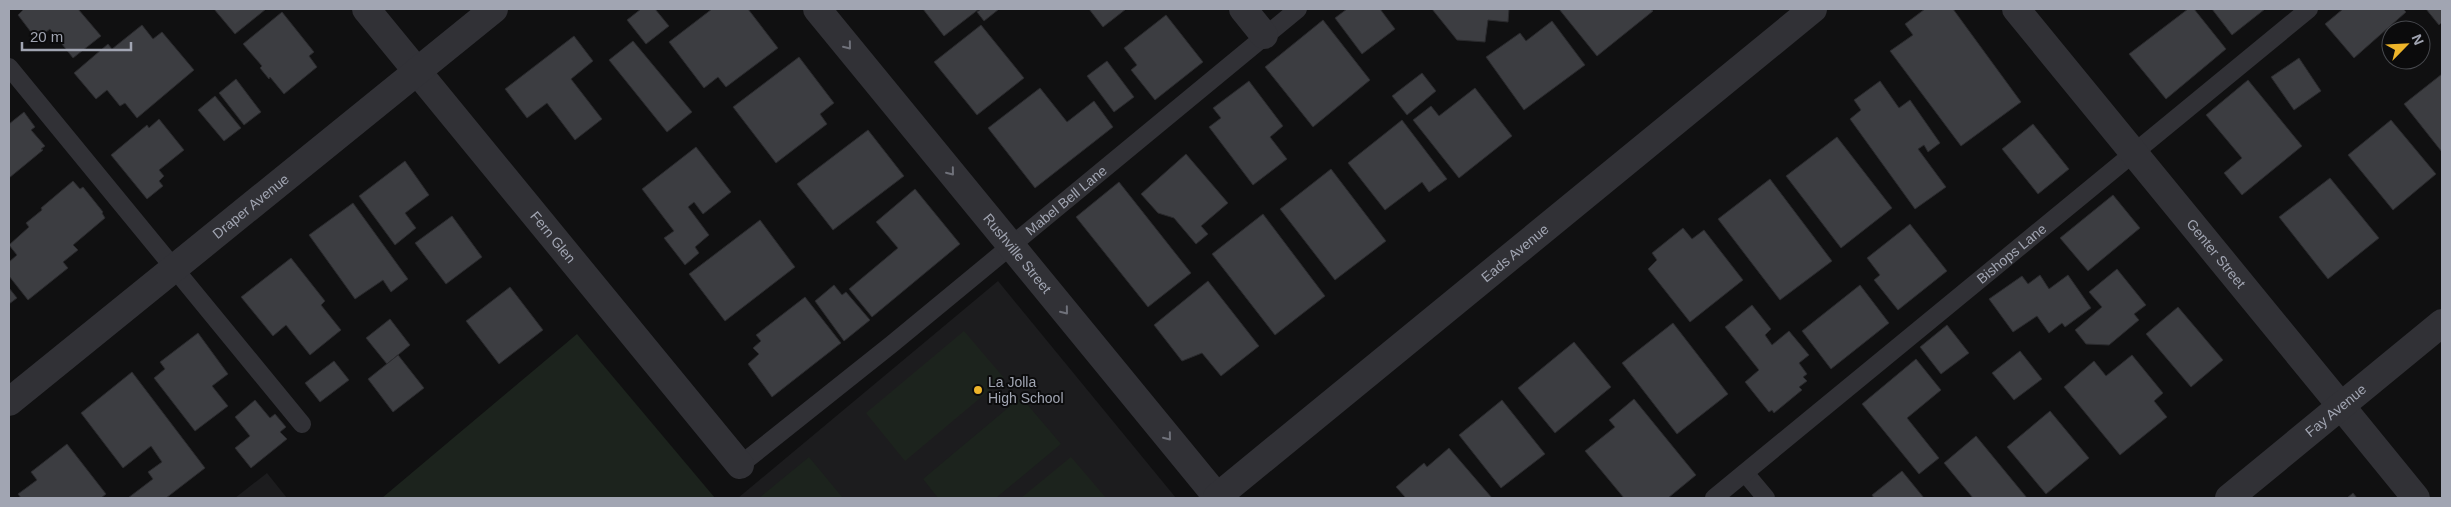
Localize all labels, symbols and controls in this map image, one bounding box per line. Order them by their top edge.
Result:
scale bar [22,20,131,52]
north arrow [2381,20,2431,70]
text: 20 m [30,28,63,45]
text: N [2409,32,2427,48]
one-way arrow [842,41,851,50]
street label: Mabel Bell Lane [1022,162,1110,239]
one-way arrow [945,166,954,175]
street label: Draper Avenue [209,171,292,242]
street label: Fern Glen [527,208,579,266]
street label: Rushville Street [980,210,1055,296]
street label: Genter Street [2183,216,2249,291]
street label: Bishops Lane [1974,220,2049,287]
street label: Eads Avenue [1478,221,1552,285]
one-way arrow [1059,306,1068,315]
place label: La Jolla High School [988,374,1064,406]
street label: Fay Avenue [2302,381,2369,440]
marker: La Jolla High School [972,384,984,396]
one-way arrow [1162,431,1170,440]

